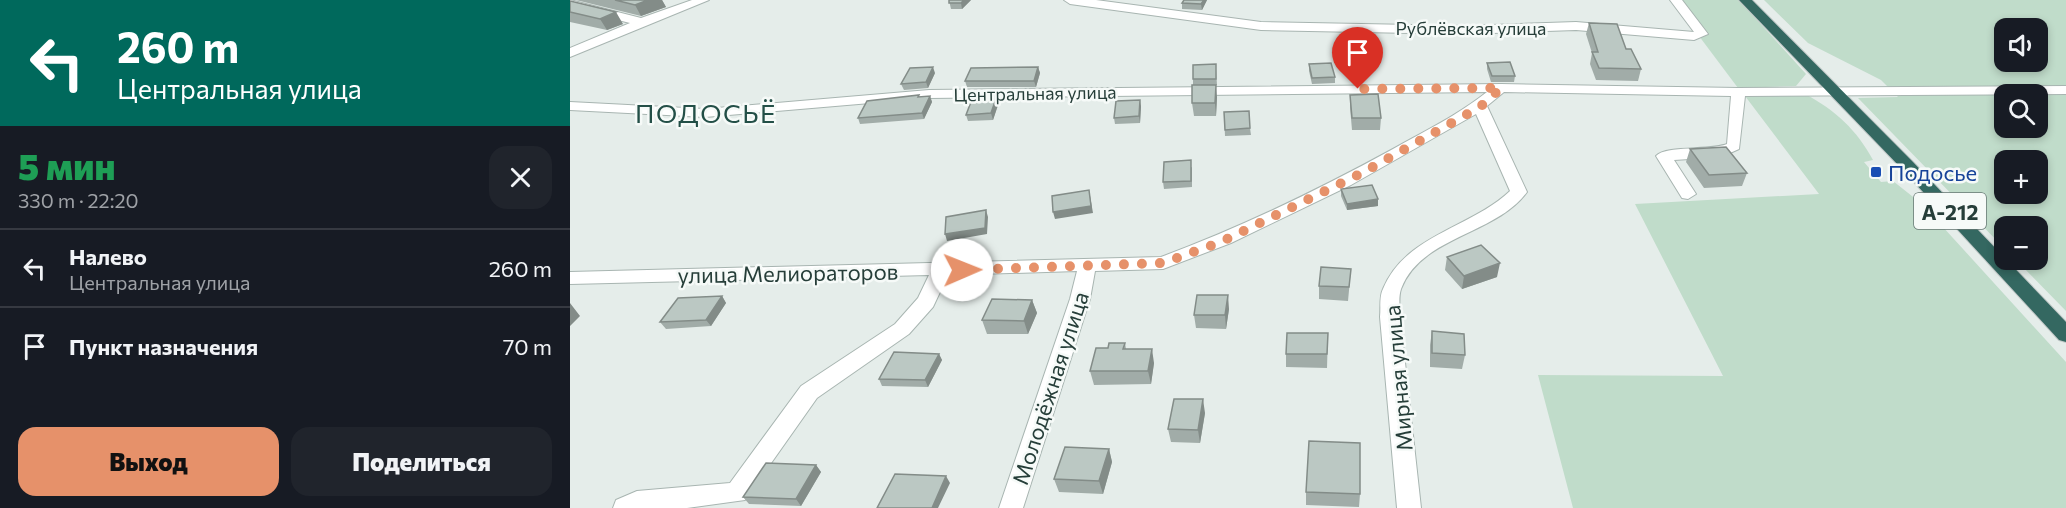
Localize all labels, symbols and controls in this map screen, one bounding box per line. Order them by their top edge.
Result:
street label: Рублёвская улица [1396,17,1546,39]
map controls [1994,18,2048,270]
button: sound [1994,18,2048,72]
text: 260 m [117,20,239,72]
icon: left [18,24,96,102]
pin [1332,27,1383,89]
icon: arrive [1341,36,1374,69]
text: Центральная улица [117,72,362,105]
street label: Центральная улица [953,81,1117,105]
button: search [1994,84,2048,138]
district label: ПОДОСЬЁ [635,97,777,128]
text: 5 мин [18,143,115,187]
button: close [489,146,552,209]
button: + [1994,150,2048,204]
place label: Подосье [1888,159,1977,186]
marker: Подосье [1869,165,1883,179]
text: 330 m · 22:20 [18,188,138,212]
road number: А-212 [1914,193,1986,229]
button: − [1994,216,2048,270]
position arrow [930,238,994,302]
text: Налево [69,243,147,270]
icon: left [18,252,51,285]
text: 260 m [489,255,552,282]
street label: улица Мелиораторов [677,258,899,288]
text: Центральная улица [69,270,250,294]
street label: Молодёжная улица [1006,288,1094,488]
street label: Мирная улица [1378,304,1418,452]
icon: arrive [18,330,51,363]
text: Пункт назначения [69,333,258,360]
text: 70 m [503,333,552,360]
button: Выход [18,427,279,496]
button: Поделиться [291,427,552,496]

